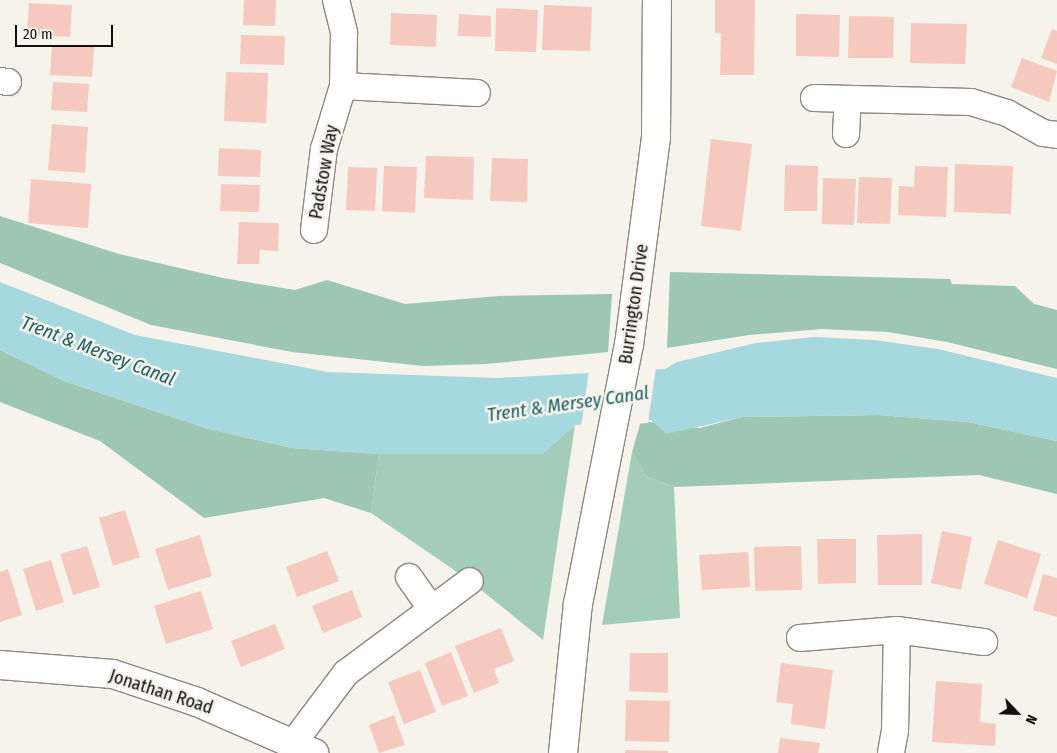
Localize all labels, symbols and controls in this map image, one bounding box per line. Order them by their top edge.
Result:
scale bar [18,15,115,47]
text: 20 m [23,25,53,43]
street label: Padstow Way [305,123,343,221]
street label: Burrington Drive [615,242,653,366]
water label: Trent & Mersey Canal [18,311,178,391]
water label: Trent & Mersey Canal [486,381,650,427]
street label: Jonathan Road [106,665,216,719]
north arrow [992,688,1042,738]
text: N [1022,712,1041,727]

